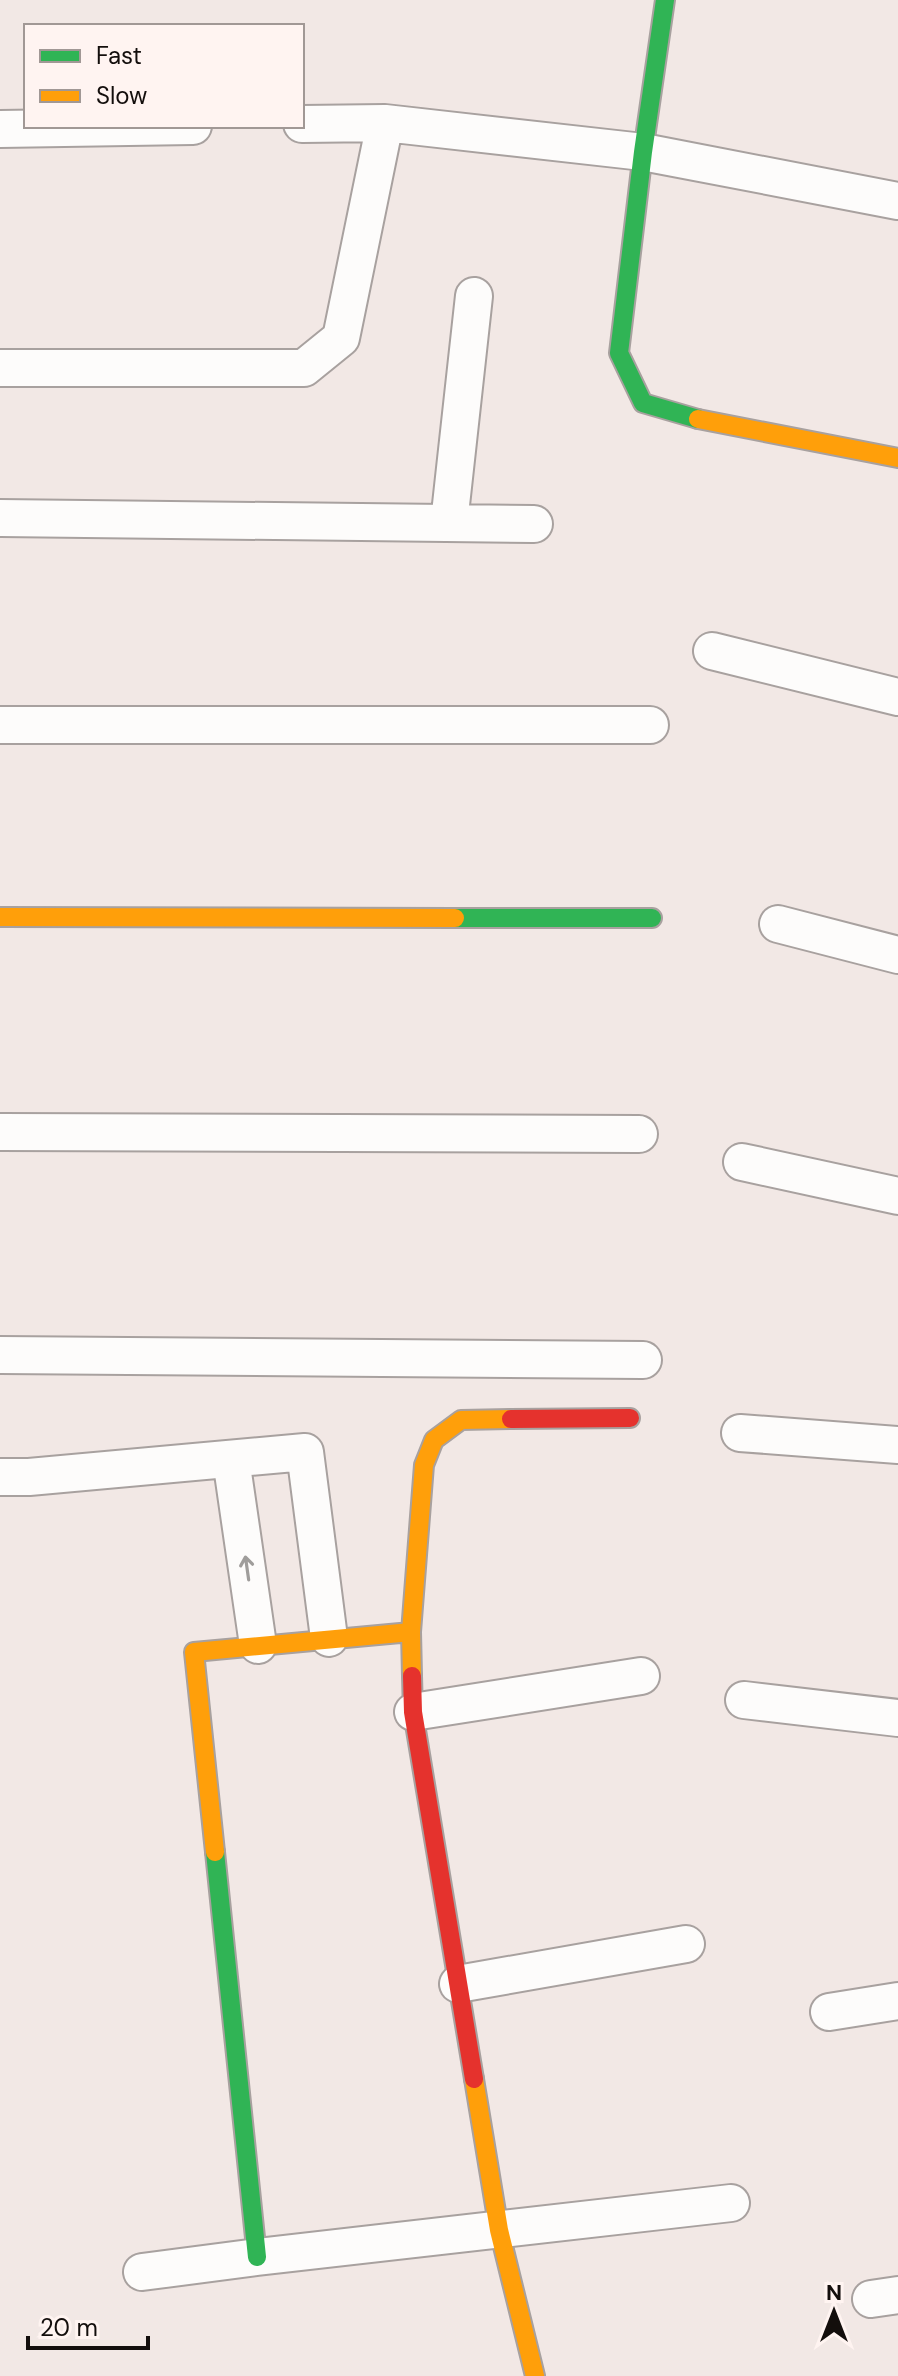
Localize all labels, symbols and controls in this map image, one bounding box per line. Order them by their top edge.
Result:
legend [24,24,304,128]
text: Fast [96,40,142,71]
text: Slow [96,80,147,111]
one-way arrow [239,1556,254,1581]
north arrow [794,2272,874,2352]
text: N [826,2278,842,2307]
scale bar [28,2300,148,2350]
text: 20 m [40,2312,98,2343]

